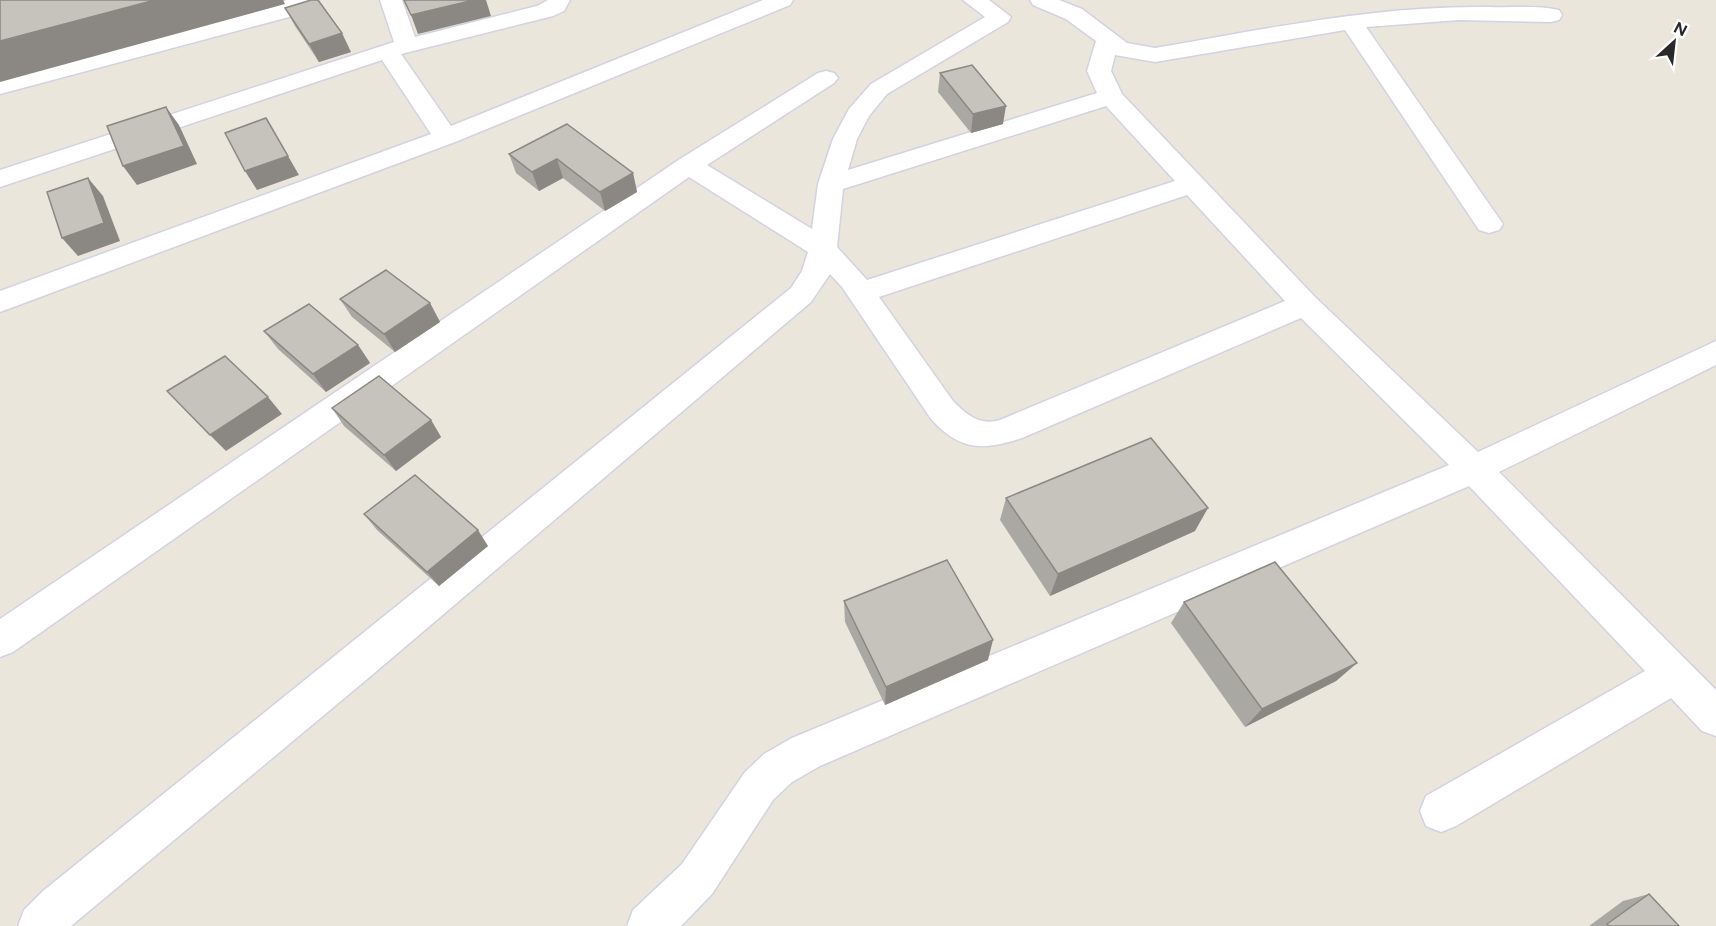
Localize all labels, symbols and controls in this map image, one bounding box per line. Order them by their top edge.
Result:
north arrow [1644,12,1704,72]
text: N [1671,18,1690,40]

